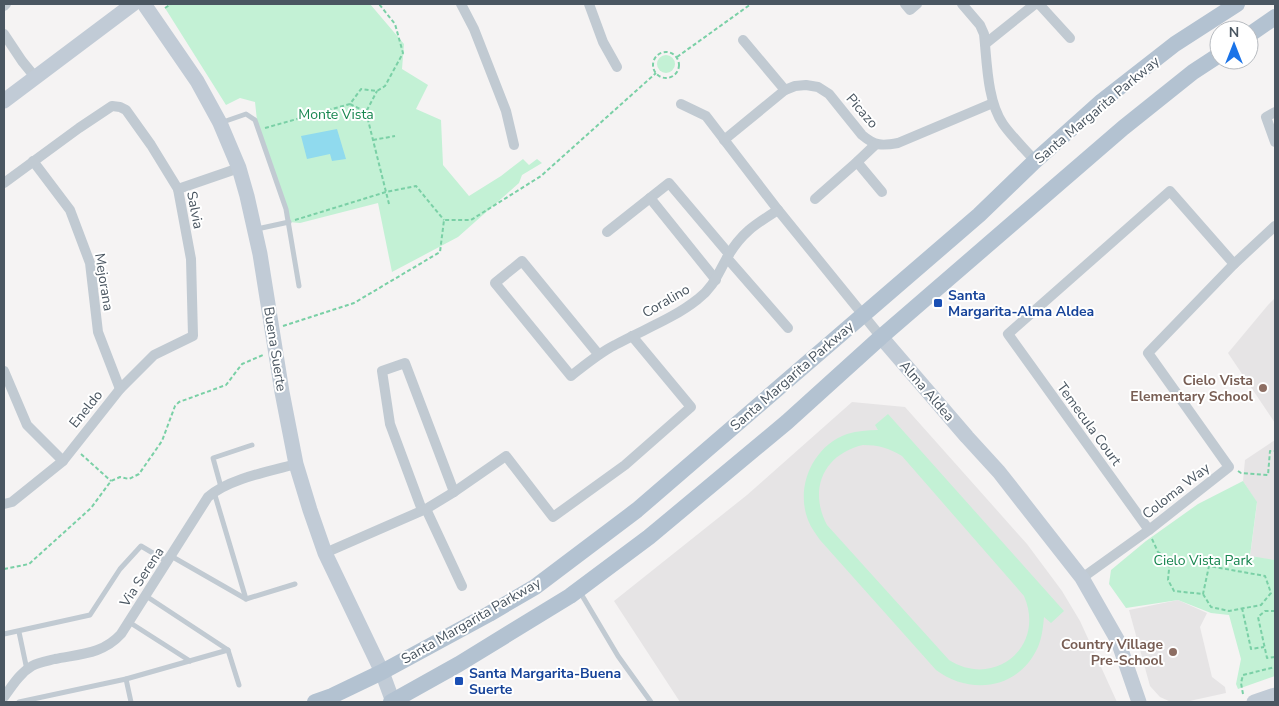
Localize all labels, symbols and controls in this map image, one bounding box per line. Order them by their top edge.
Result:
north arrow [1209,20,1259,70]
text: N [1229,23,1239,42]
street label: Santa Margarita Parkway [1030,51,1164,168]
street label: Picazo [842,90,882,133]
park label: Monte Vista [298,105,374,124]
street label: Salvia [182,190,208,230]
street label: Mejorana [90,252,118,312]
street label: Coralino [639,280,694,322]
place label: Santa Margarita-Alma Aldea [948,286,1094,321]
marker: Santa Margarita-Alma Aldea [932,297,944,309]
street label: Buena Suerte [259,305,291,393]
street label: Santa Margarita Parkway [726,317,858,435]
street label: Alma Aldea [895,357,959,425]
place label: Cielo Vista Elementary School [1130,371,1254,406]
street label: Temecula Court [1052,379,1126,470]
marker: Cielo Vista Elementary School [1257,382,1269,394]
street label: Eneldo [65,386,107,432]
street label: Coloma Way [1138,458,1214,523]
street label: Via Serena [115,543,168,611]
park label: Cielo Vista Park [1153,551,1253,570]
street label: Santa Margarita Parkway [398,573,545,669]
place label: Country Village Pre-School [1061,635,1164,670]
marker: Country Village Pre-School [1167,646,1179,658]
place label: Santa Margarita-Buena Suerte [469,664,621,699]
marker: Santa Margarita-Buena Suerte [453,675,465,687]

